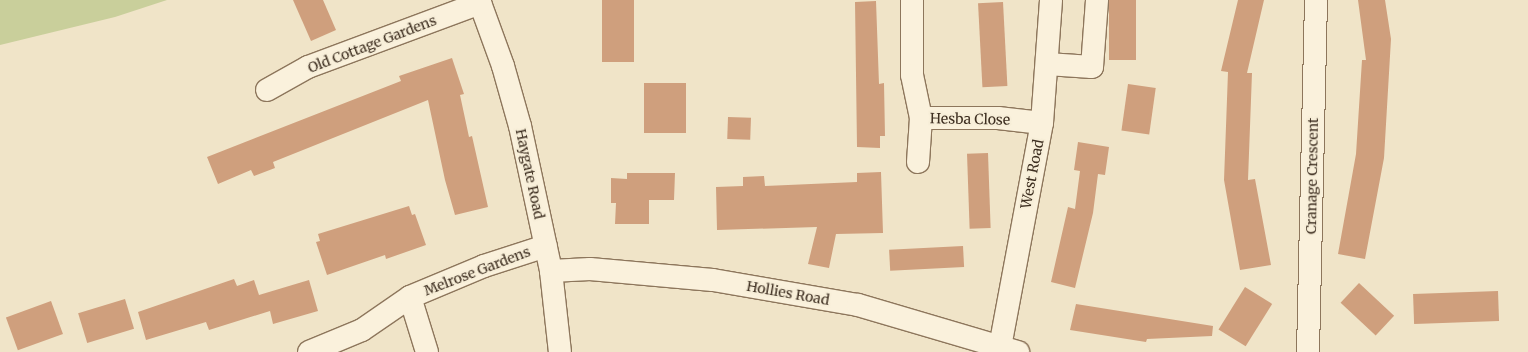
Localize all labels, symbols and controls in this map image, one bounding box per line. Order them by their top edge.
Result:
street label: Old Cottage Gardens [305,12,439,76]
street label: Hesba Close [930,110,1010,128]
street label: Cranage Crescent [1303,118,1321,234]
street label: Haygate Road [512,127,548,221]
street label: West Road [1017,138,1047,210]
street label: Melrose Gardens [421,243,533,299]
street label: Hollies Road [745,277,831,309]

